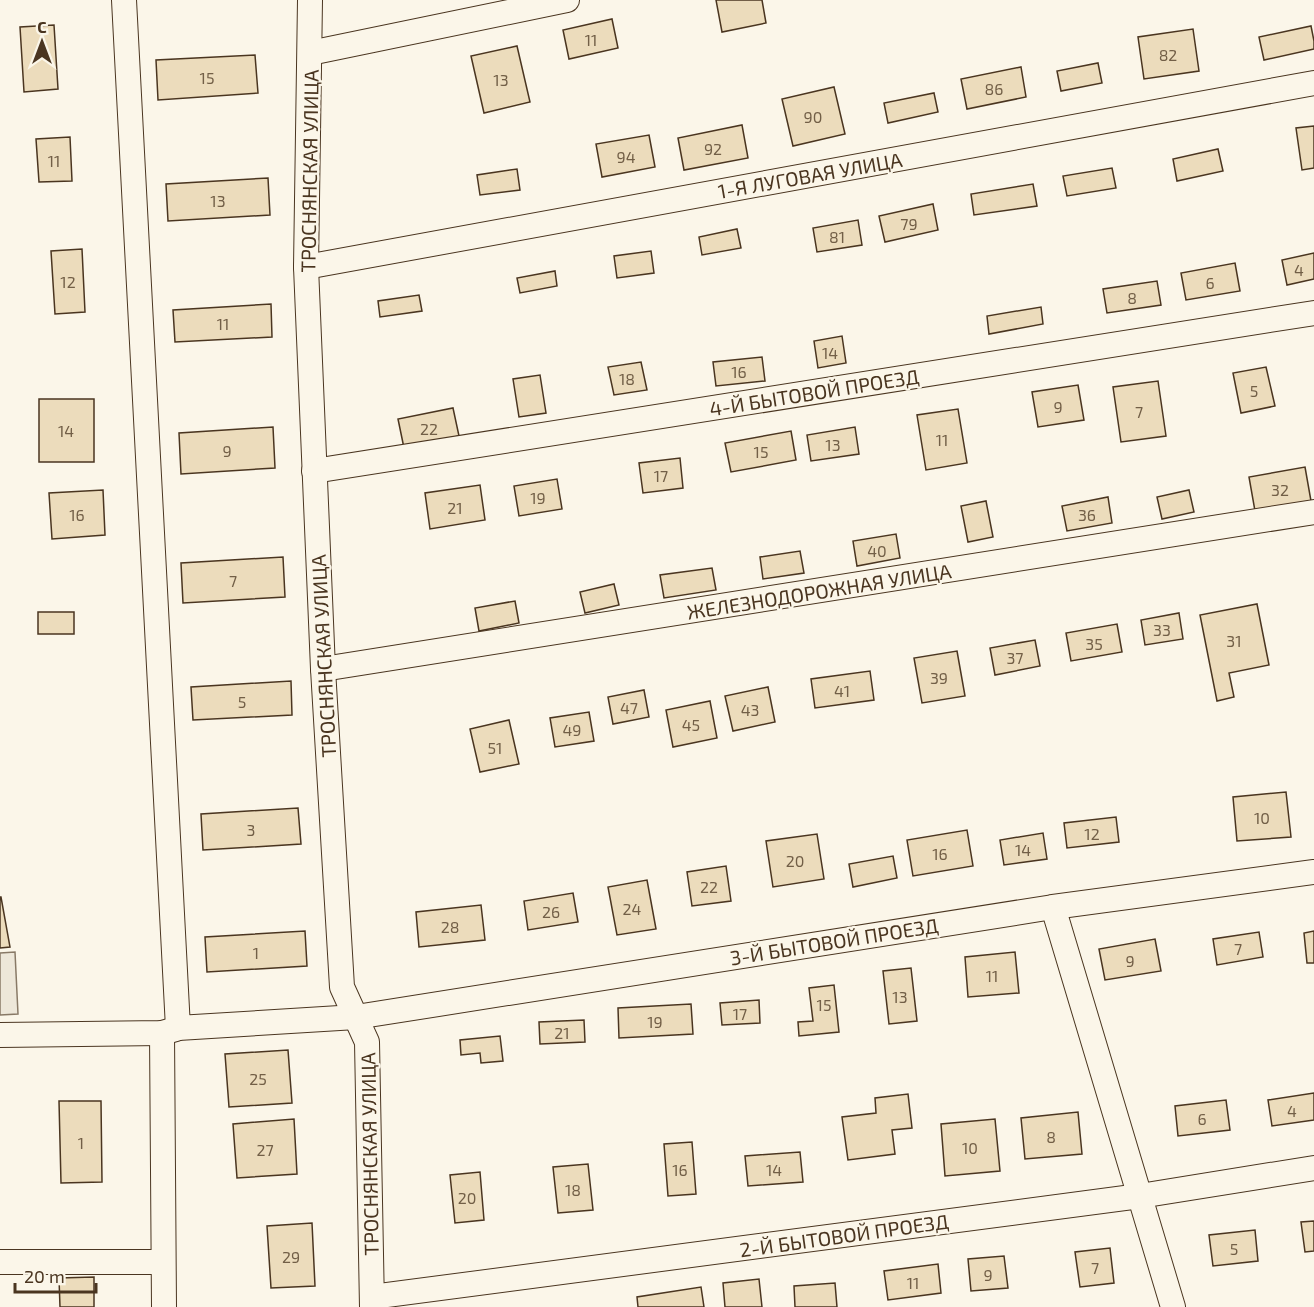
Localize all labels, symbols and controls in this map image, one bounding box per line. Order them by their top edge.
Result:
north arrow [12,12,72,72]
text: С [37,17,47,36]
house number: 11 [585,30,597,49]
house number: 82 [1159,45,1177,64]
house number: 15 [200,68,214,87]
street label: ТРОСНЯНСКАЯ УЛИЦА [295,69,323,273]
house number: 13 [493,70,509,89]
house number: 86 [985,79,1003,98]
house number: 90 [804,107,822,126]
house number: 92 [704,139,722,158]
house number: 94 [617,147,636,166]
street label: 1-Я ЛУГОВАЯ УЛИЦА [716,147,904,203]
house number: 11 [48,151,60,170]
house number: 13 [210,191,226,210]
house number: 79 [900,214,918,233]
house number: 81 [829,227,845,246]
house number: 4 [1294,260,1304,279]
house number: 12 [60,272,76,291]
house number: 6 [1205,273,1215,292]
house number: 8 [1127,288,1137,307]
house number: 11 [217,314,229,333]
house number: 14 [822,343,838,362]
house number: 16 [731,362,747,381]
street label: 4-Й БЫТОВОЙ ПРОЕЗД [708,364,921,420]
house number: 18 [619,369,635,388]
house number: 5 [1250,381,1258,400]
house number: 9 [1053,397,1063,416]
house number: 7 [1135,402,1143,421]
house number: 22 [420,419,438,438]
house number: 14 [58,421,74,440]
house number: 11 [936,430,948,449]
house number: 13 [825,435,841,454]
house number: 9 [222,441,232,460]
house number: 15 [754,442,768,461]
house number: 17 [654,466,668,485]
house number: 32 [1271,480,1289,499]
house number: 19 [530,488,546,507]
house number: 21 [447,498,463,517]
house number: 16 [69,505,85,524]
house number: 36 [1078,505,1096,524]
house number: 40 [867,541,887,560]
street label: ТРОСНЯНСКАЯ УЛИЦА [306,553,340,758]
street label: ЖЕЛЕЗНОДОРОЖНАЯ УЛИЦА [685,558,953,624]
house number: 7 [229,571,237,590]
house number: 33 [1153,620,1171,639]
house number: 31 [1226,631,1242,650]
house number: 35 [1085,634,1103,653]
house number: 37 [1006,648,1024,667]
house number: 39 [930,668,948,687]
house number: 41 [834,681,850,700]
house number: 5 [238,692,246,711]
house number: 47 [620,698,638,717]
house number: 43 [741,700,759,719]
house number: 45 [682,715,700,734]
house number: 49 [563,720,582,739]
house number: 51 [488,738,502,757]
house number: 10 [1254,808,1270,827]
house number: 3 [247,820,255,839]
house number: 12 [1084,824,1100,843]
house number: 14 [1015,840,1031,859]
house number: 16 [932,844,948,863]
house number: 20 [786,851,804,870]
house number: 22 [700,877,718,896]
house number: 24 [623,899,642,918]
house number: 26 [542,902,560,921]
street label: 3-Й БЫТОВОЙ ПРОЕЗД [728,913,940,969]
house number: 28 [441,917,459,936]
house number: 7 [1234,939,1242,958]
house number: 1 [253,943,259,962]
house number: 9 [1125,951,1135,970]
house number: 11 [986,966,998,985]
house number: 13 [892,987,908,1006]
house number: 15 [817,995,831,1014]
house number: 17 [733,1004,747,1023]
house number: 19 [647,1012,663,1031]
house number: 21 [554,1023,570,1042]
street label: ТРОСНЯНСКАЯ УЛИЦА [355,1052,383,1256]
house number: 25 [249,1069,267,1088]
house number: 4 [1287,1101,1297,1120]
house number: 6 [1197,1109,1207,1128]
house number: 8 [1046,1127,1056,1146]
house number: 1 [78,1133,84,1152]
house number: 10 [962,1138,978,1157]
house number: 27 [256,1140,274,1159]
house number: 16 [672,1160,688,1179]
house number: 14 [766,1160,782,1179]
house number: 18 [565,1180,581,1199]
house number: 20 [458,1188,476,1207]
street label: 2-Й БЫТОВОЙ ПРОЕЗД [738,1208,950,1262]
house number: 5 [1230,1239,1238,1258]
house number: 29 [282,1247,300,1266]
scale bar [15,1256,96,1294]
house number: 7 [1091,1258,1099,1277]
text: 20 m [24,1265,65,1287]
house number: 9 [983,1265,993,1284]
house number: 11 [907,1273,919,1292]

